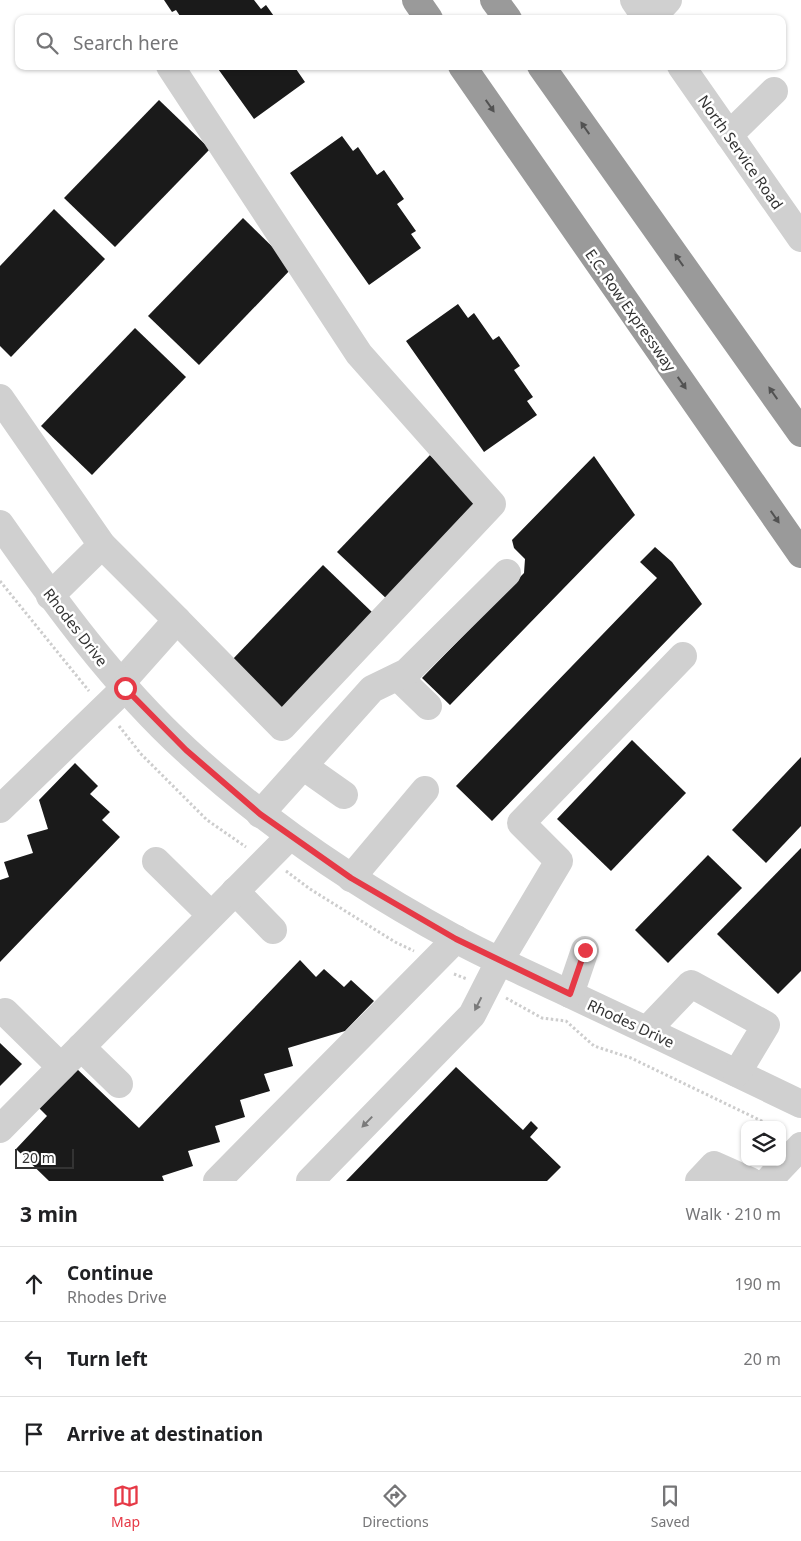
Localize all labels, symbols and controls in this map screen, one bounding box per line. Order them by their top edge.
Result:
search box [15,15,786,70]
icon: search [33,29,61,57]
text: Search here [73,30,179,56]
street label: North Service Road [694,91,788,213]
one-way arrow [485,99,495,113]
one-way arrow [580,121,590,135]
street label: E.C. Row Expressway [581,245,681,375]
one-way arrow [674,253,684,267]
one-way arrow [677,376,687,390]
one-way arrow [768,386,778,400]
one-way arrow [770,510,780,523]
street label: Rhodes Drive [39,584,113,670]
route start [114,677,137,700]
route end [574,939,597,962]
street label: Rhodes Drive [584,994,678,1052]
one-way arrow [474,996,482,1011]
one-way arrow [361,1116,373,1128]
map controls [741,1121,786,1166]
button: layers [741,1121,786,1166]
scale bar [15,1146,74,1169]
text: 20 m [22,1148,55,1167]
text: 3 min [20,1200,78,1228]
text: Walk · 210 m [686,1203,781,1225]
text: Continue [67,1260,153,1286]
icon: ahead [20,1270,48,1298]
text: 190 m [734,1273,781,1295]
text: Rhodes Drive [67,1286,167,1308]
icon: left [20,1345,48,1373]
text: Turn left [67,1346,148,1372]
text: 20 m [744,1348,781,1370]
icon: arrive [20,1420,48,1448]
text: Arrive at destination [67,1421,263,1447]
tab: Map [111,1482,140,1531]
tab: Directions [362,1482,429,1531]
tab: Saved [651,1482,690,1531]

